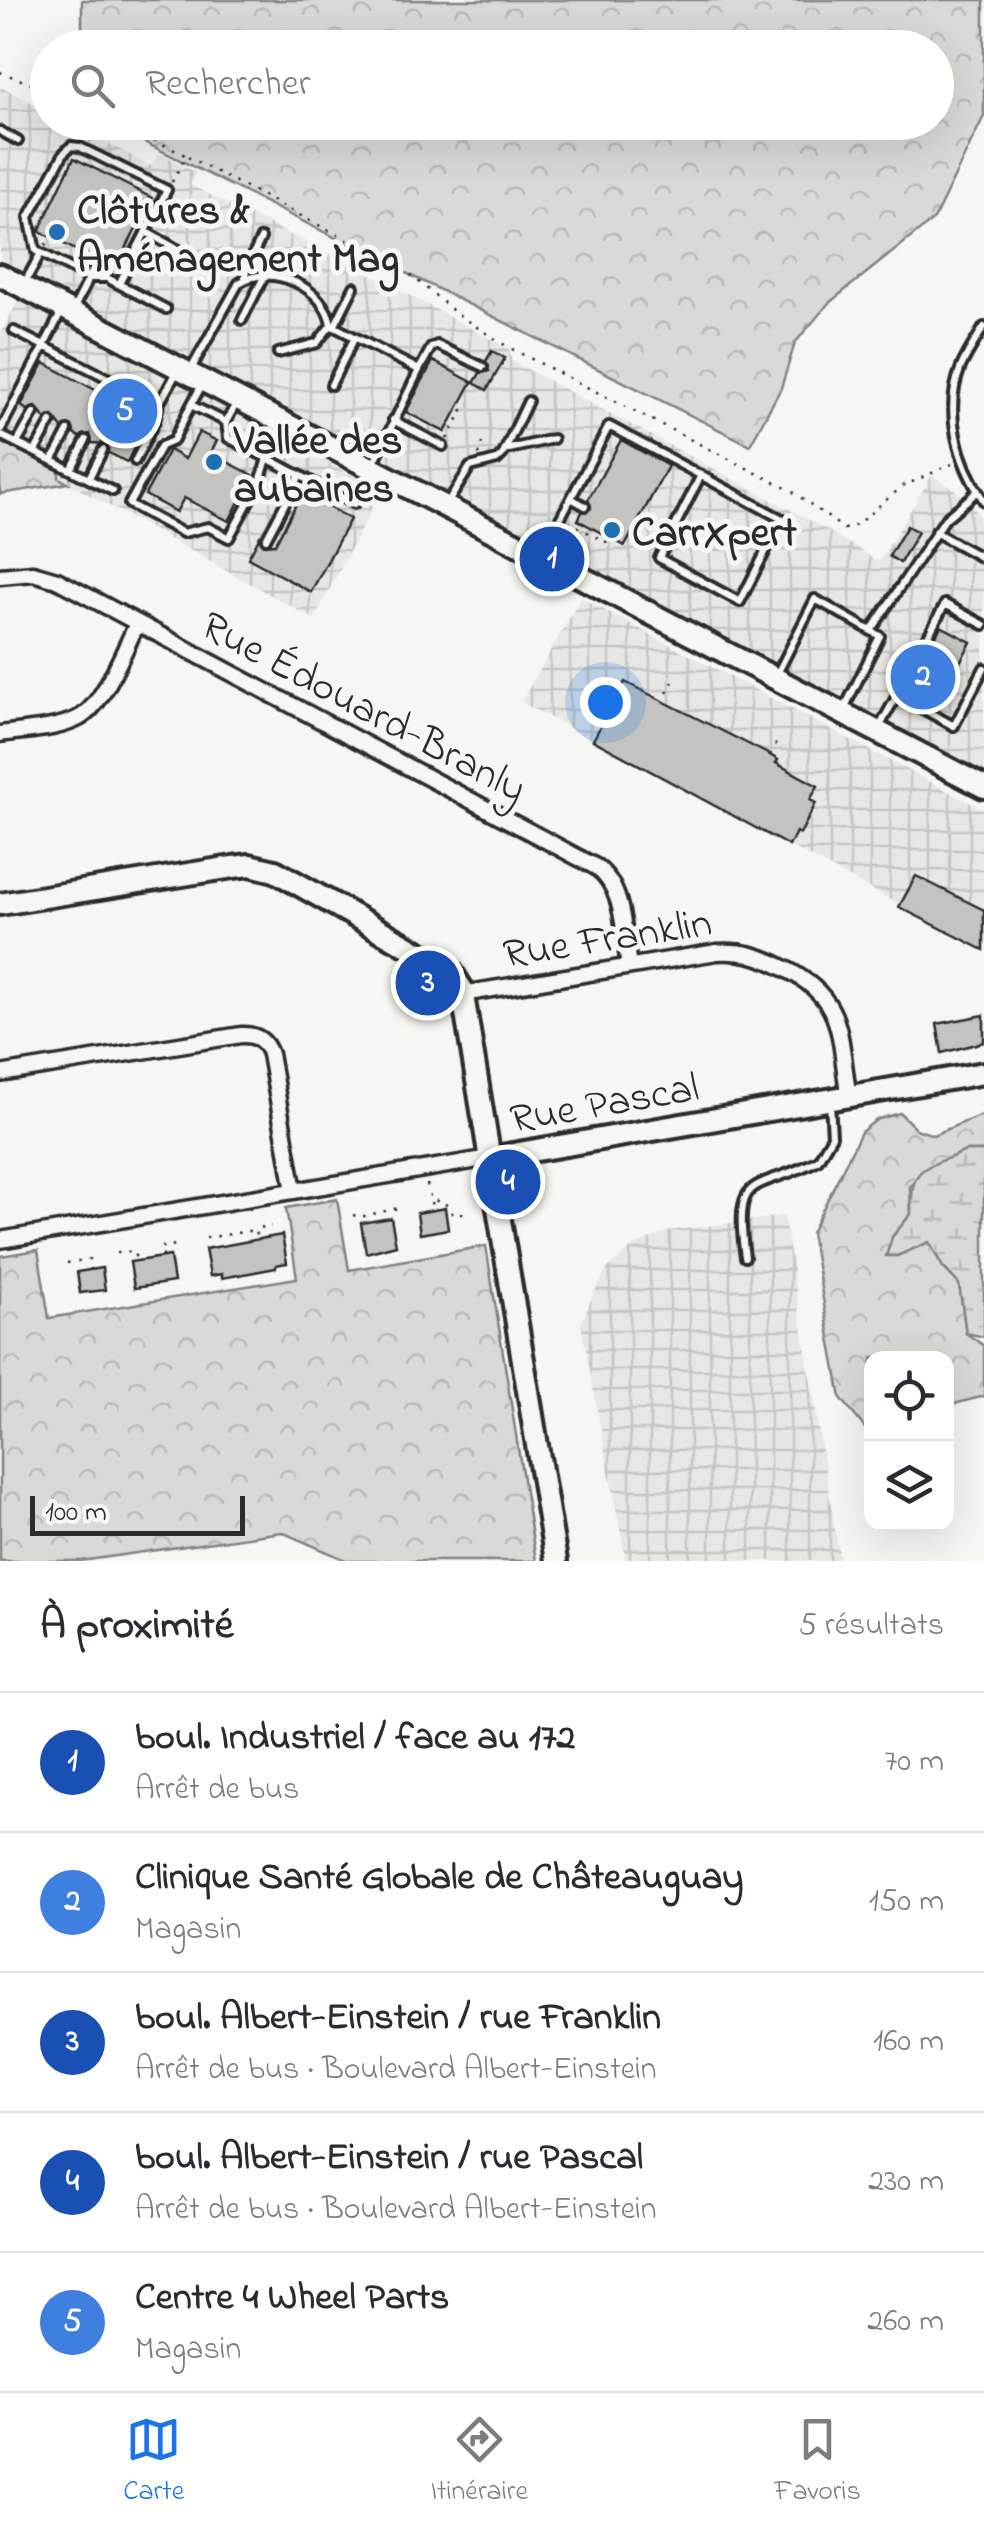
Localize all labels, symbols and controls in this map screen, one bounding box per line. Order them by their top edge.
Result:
search box [30,30,954,140]
text: Rechercher [145,57,311,113]
icon: search [65,58,120,113]
place label: Clôtures & Aménagement Mag [77,182,399,292]
marker: Clôtures & Aménagement Mag [46,221,68,243]
pin: 5 [92,374,158,448]
place label: Vallée des aubaines [233,412,402,521]
marker: Vallée des aubaines [203,451,225,473]
place label: CarrXpert [632,504,798,565]
marker: CarrXpert [601,519,623,541]
pin: 1 [520,522,584,596]
street label: Rue Édouard-Branly [189,597,537,821]
pin: 2 [890,640,956,714]
your location [580,677,631,728]
street label: Rue Franklin [499,894,716,987]
pin: 3 [396,946,460,1020]
street label: Rue Pascal [506,1059,704,1152]
pin: 4 [476,1144,540,1220]
map controls [864,1351,954,1531]
button: locate [864,1351,954,1441]
button: layers [864,1441,954,1531]
scale bar [30,1491,245,1536]
text: 100 m [45,1493,107,1534]
text: À proximité [40,1596,234,1657]
text: 5 résultats [798,1603,944,1650]
text: boul. Industriel / face au 172 [135,1711,575,1767]
text: 1 [67,1739,78,1786]
text: 70 m [884,1739,944,1786]
text: Arrêt de bus [135,1767,299,1814]
text: Clinique Santé Globale de Châteauguay [135,1851,744,1907]
text: 2 [65,1879,80,1926]
text: 150 m [869,1879,944,1926]
text: Magasin [135,1907,241,1954]
text: boul. Albert-Einstein / rue Franklin [135,1991,661,2047]
text: 3 [66,2019,79,2066]
text: 160 m [873,2019,944,2066]
text: Arrêt de bus · Boulevard Albert-Einstein [135,2047,657,2094]
text: boul. Albert-Einstein / rue Pascal [135,2131,643,2187]
text: 4 [66,2159,79,2206]
text: 230 m [868,2159,944,2206]
text: Arrêt de bus · Boulevard Albert-Einstein [135,2187,657,2234]
text: Centre 4 Wheel Parts [135,2271,449,2327]
text: 5 [63,2299,82,2346]
text: 260 m [867,2299,944,2346]
text: Magasin [135,2327,241,2374]
tab: Carte [123,2412,184,2513]
tab: Itinéraire [431,2412,528,2513]
tab: Favoris [774,2412,861,2513]

